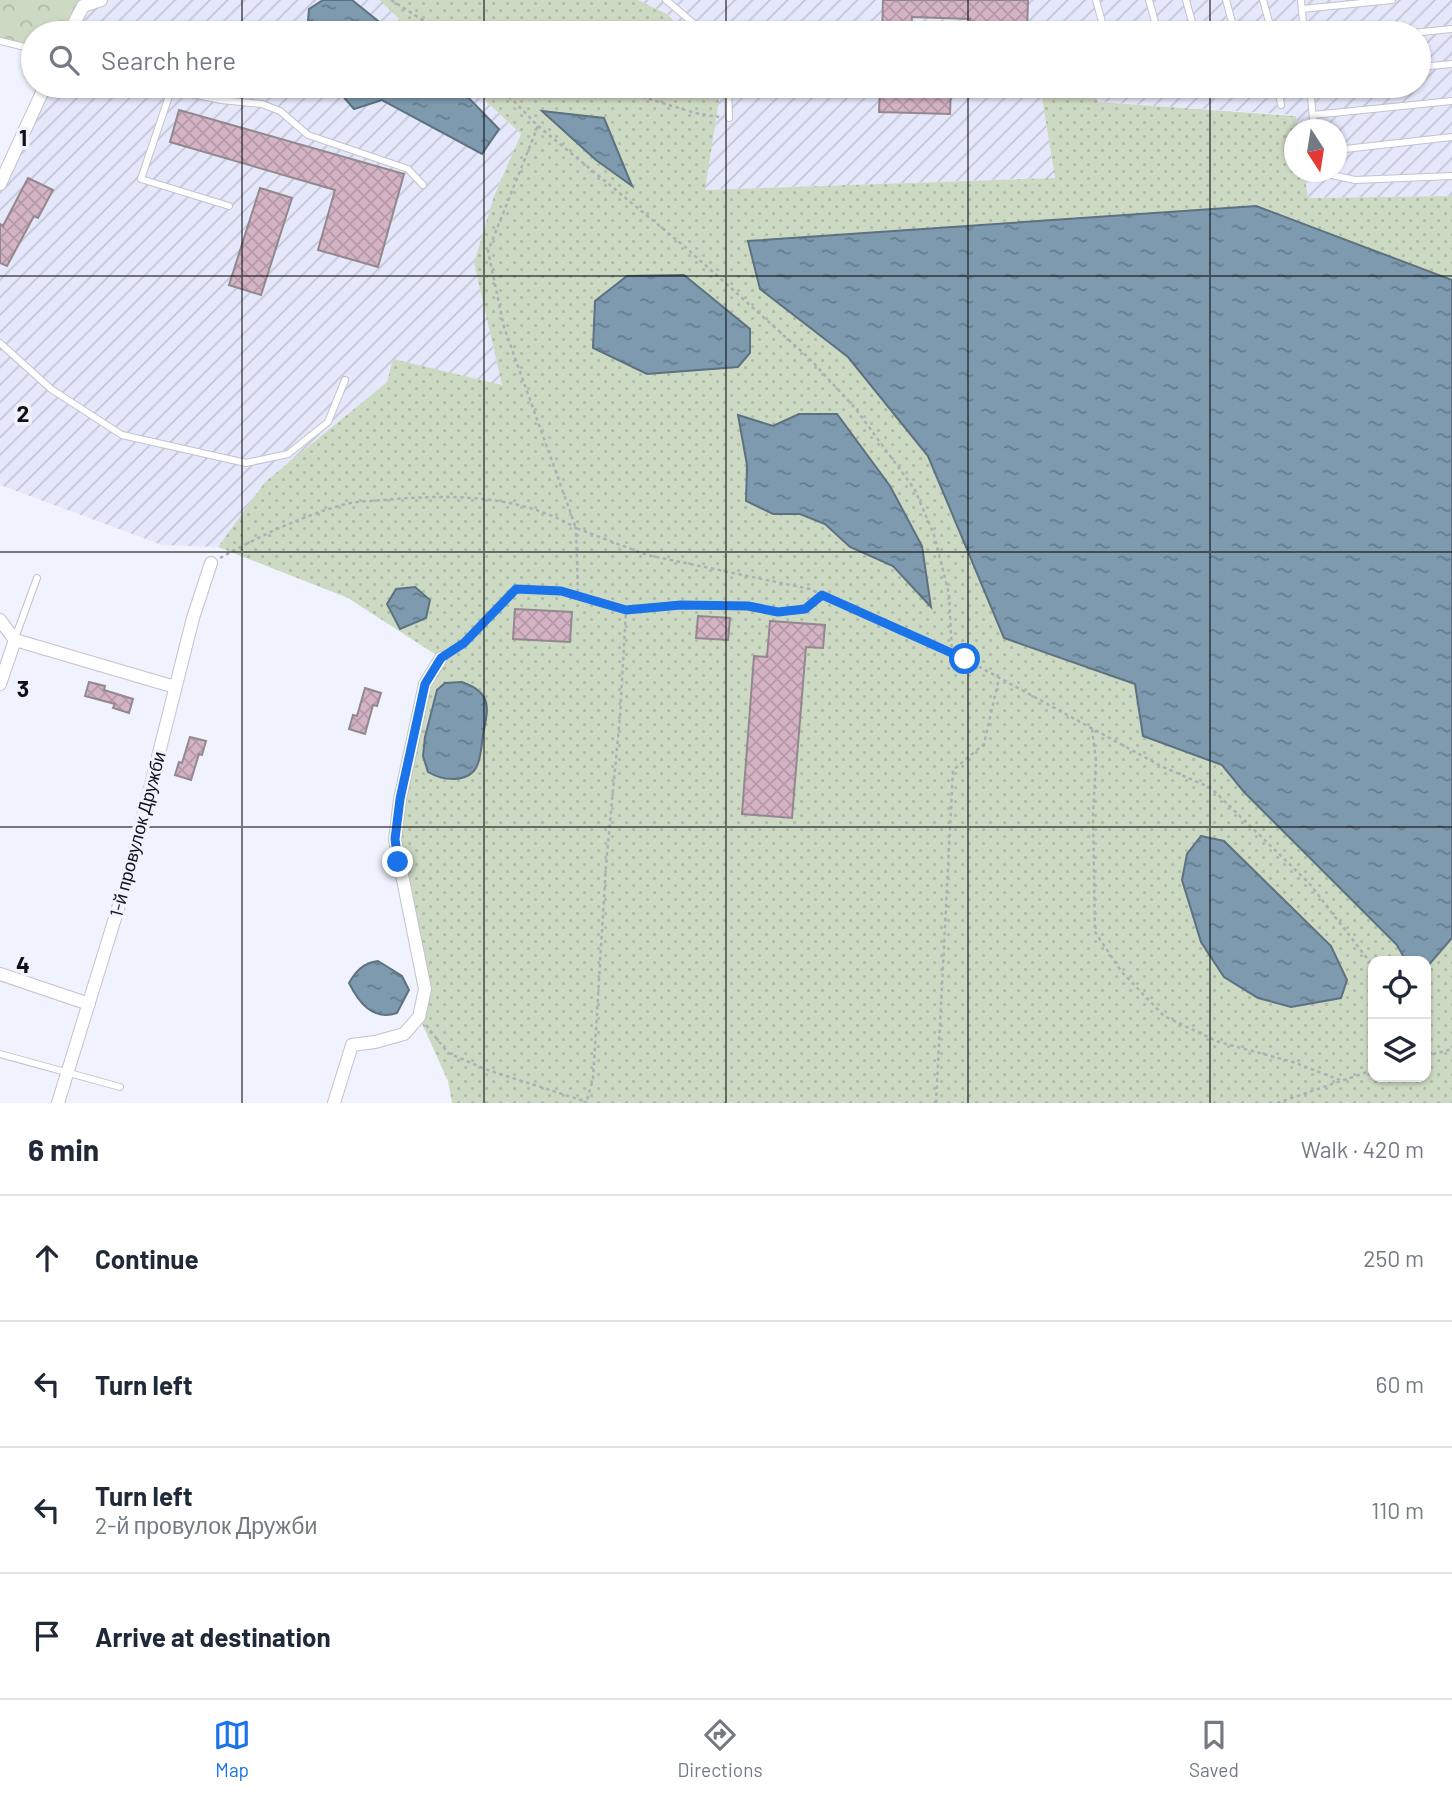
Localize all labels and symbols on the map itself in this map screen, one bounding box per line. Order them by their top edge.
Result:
north arrow [1284,119,1347,182]
text: 1 [19,123,27,151]
text: 2 [17,399,29,427]
route start [949,643,980,674]
text: 3 [17,674,29,702]
street label: 1-й провулок Дружби [104,749,170,919]
route end [382,846,413,877]
text: 4 [16,950,30,978]

